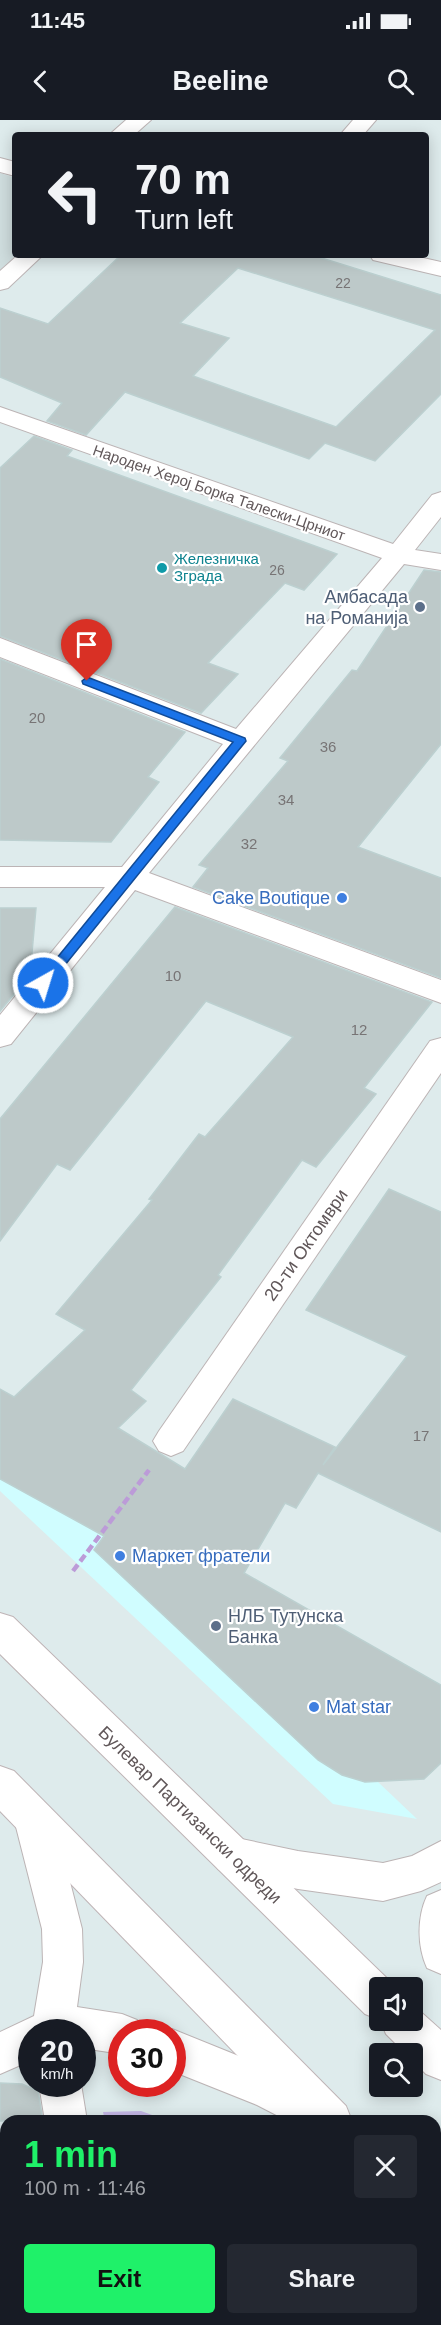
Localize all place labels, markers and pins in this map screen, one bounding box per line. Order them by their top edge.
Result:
place label: Железничка Зграда [174,550,260,584]
marker: Железничка Зграда [155,561,169,575]
place label: Амбасада на Романија [305,587,409,628]
marker: Амбасада на Романија [413,600,427,614]
pin [61,619,112,681]
place label: Cake Boutique [212,888,330,908]
marker: Cake Boutique [335,891,349,905]
place label: Маркет фратели [132,1546,270,1566]
marker: Маркет фратели [113,1549,127,1563]
place label: НЛБ Тутунска Банка [228,1606,344,1647]
marker: НЛБ Тутунска Банка [209,1619,223,1633]
place label: Mat star [326,1697,391,1717]
marker: Mat star [307,1700,321,1714]

